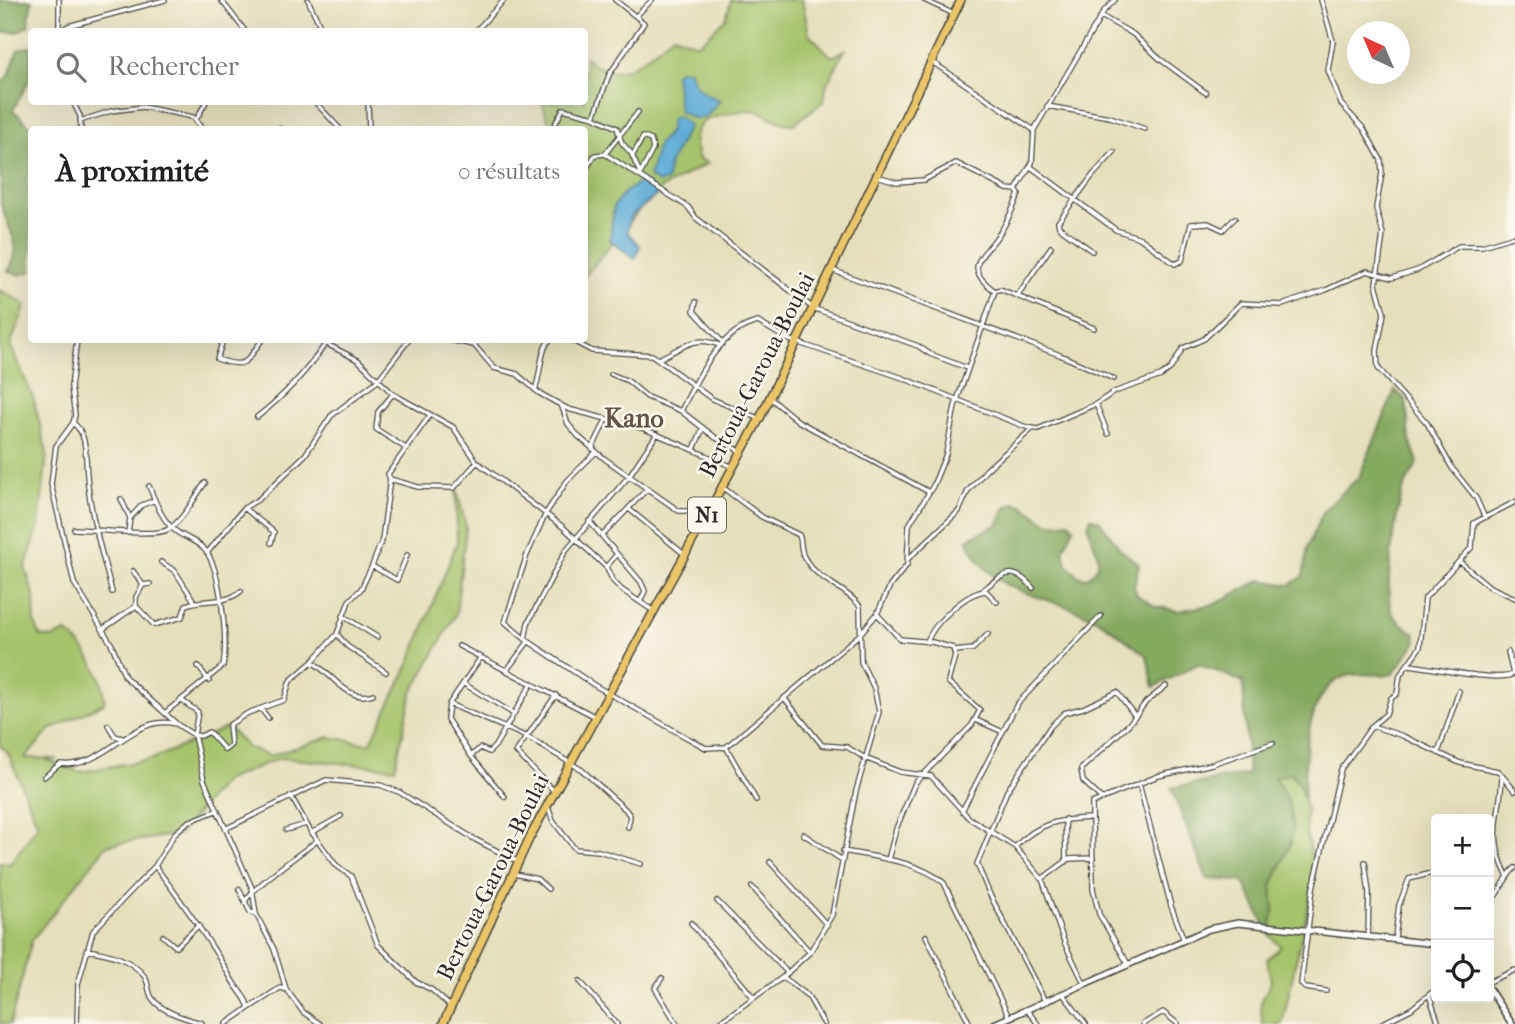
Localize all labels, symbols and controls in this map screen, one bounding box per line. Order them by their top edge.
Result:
north arrow [1347,21,1410,84]
search box [28,28,588,105]
icon: search [52,48,90,86]
text: Rechercher [108,51,239,82]
text: À proximité [56,154,209,189]
text: 0 résultats [458,158,560,185]
street label: Bertoua-Garoua-Boulai [694,268,821,482]
district label: Kano [604,403,664,434]
road number: N1 [688,498,726,532]
street label: Bertoua-Garoua-Boulai [431,769,555,985]
map controls [1431,814,1494,1003]
button: + [1431,814,1494,877]
button: − [1431,877,1494,940]
button: locate [1431,940,1494,1003]

